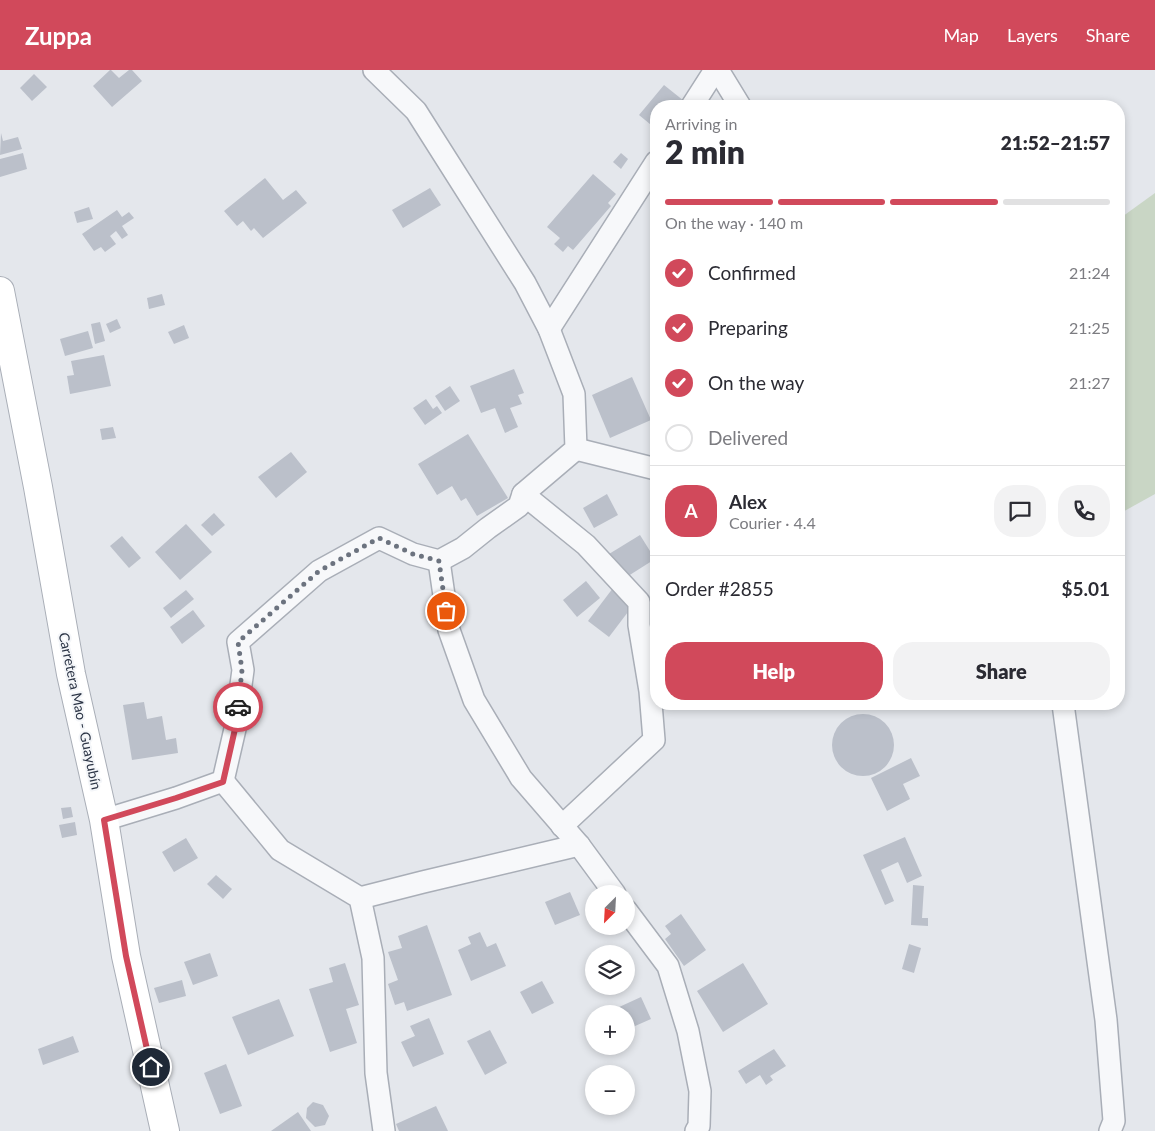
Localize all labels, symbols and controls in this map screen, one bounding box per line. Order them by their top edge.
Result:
text: Zuppa [25,21,92,50]
text: Map [943,24,979,46]
text: Layers [1007,24,1058,46]
text: Share [1086,24,1130,46]
text: Arriving in [665,114,738,133]
text: 21:52–21:57 [1001,131,1110,154]
text: 2 min [665,132,745,171]
text: On the way · 140 m [665,213,803,232]
icon: check [665,259,693,287]
text: Confirmed [708,261,796,284]
text: 21:24 [1069,263,1110,282]
icon: check [665,314,693,342]
text: Preparing [708,316,788,339]
text: 21:25 [1069,318,1110,337]
icon: check [665,369,693,397]
text: On the way [708,371,804,394]
text: 21:27 [1069,373,1110,392]
text: Delivered [708,426,788,449]
button: chat [994,485,1046,537]
button: phone [1058,485,1110,537]
text: Alex [729,490,767,513]
text: A [684,499,698,522]
text: Courier · 4.4 [729,513,816,532]
text: Order #2855 [665,577,774,600]
text: $5.01 [1061,577,1110,600]
pin [425,590,467,632]
icon: bag [432,597,460,625]
street label: Carretera Mao - Guayubín [56,631,105,791]
button: Help [665,642,883,700]
button: Share [893,642,1110,700]
courier [213,682,263,732]
icon: car [224,693,252,721]
north arrow [585,885,635,935]
map controls [585,885,635,1115]
button: layers [585,945,635,995]
button: + [585,1005,635,1055]
pin [130,1046,172,1088]
icon: home [137,1053,165,1081]
button: − [585,1065,635,1115]

